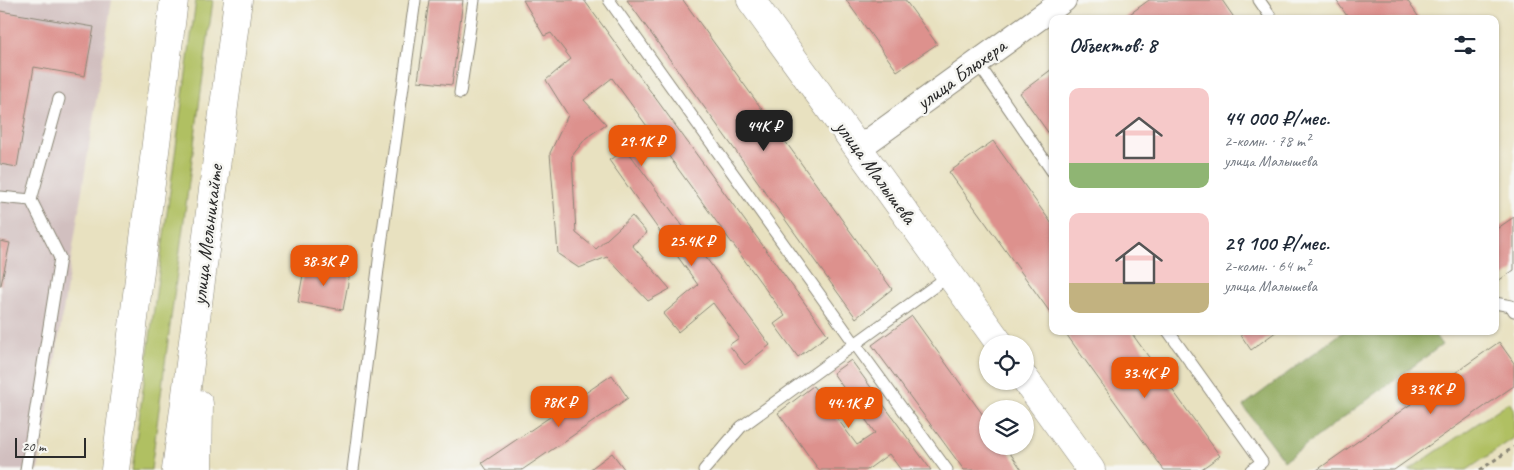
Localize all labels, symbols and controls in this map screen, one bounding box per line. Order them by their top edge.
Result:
street label: улица Блюхера [909,31,1013,116]
icon: filters [1451,31,1479,59]
text: Объектов: 8 [1069,32,1157,58]
text: 44 000 ₽/мес. [1224,105,1330,131]
icon: home [1109,108,1169,168]
pin: 44K ₽ [729,110,799,152]
street label: улица Малышева [828,113,923,230]
text: 44K ₽ [747,116,781,136]
pin: 29.1K ₽ [596,124,688,167]
text: 29.1K ₽ [620,131,664,151]
text: 2-комн. · 78 m² [1224,131,1310,151]
text: улица Малышева [1224,151,1317,171]
street label: улица Мельникайте [185,161,229,309]
pin: 25.4K ₽ [646,224,738,267]
text: 29 100 ₽/мес. [1224,230,1329,256]
text: 25.4K ₽ [670,231,714,251]
icon: home [1109,233,1169,293]
pin: 38.3K ₽ [278,244,370,287]
text: 38.3K ₽ [301,251,347,271]
text: 2-комн. · 64 m² [1224,256,1310,276]
text: улица Малышева [1224,276,1317,296]
map controls [979,335,1034,455]
button: locate [979,335,1034,390]
pin: 33.4K ₽ [1099,356,1191,399]
text: 33.4K ₽ [1122,363,1168,383]
pin: 33.9K ₽ [1385,372,1477,415]
text: 33.9K ₽ [1409,379,1453,399]
pin: 78K ₽ [524,386,594,428]
pin: 44.1K ₽ [803,386,895,429]
text: 78K ₽ [542,392,576,412]
text: 44.1K ₽ [826,393,872,413]
button: layers [979,400,1034,455]
scale bar [15,435,86,458]
text: 20 m [22,438,46,455]

